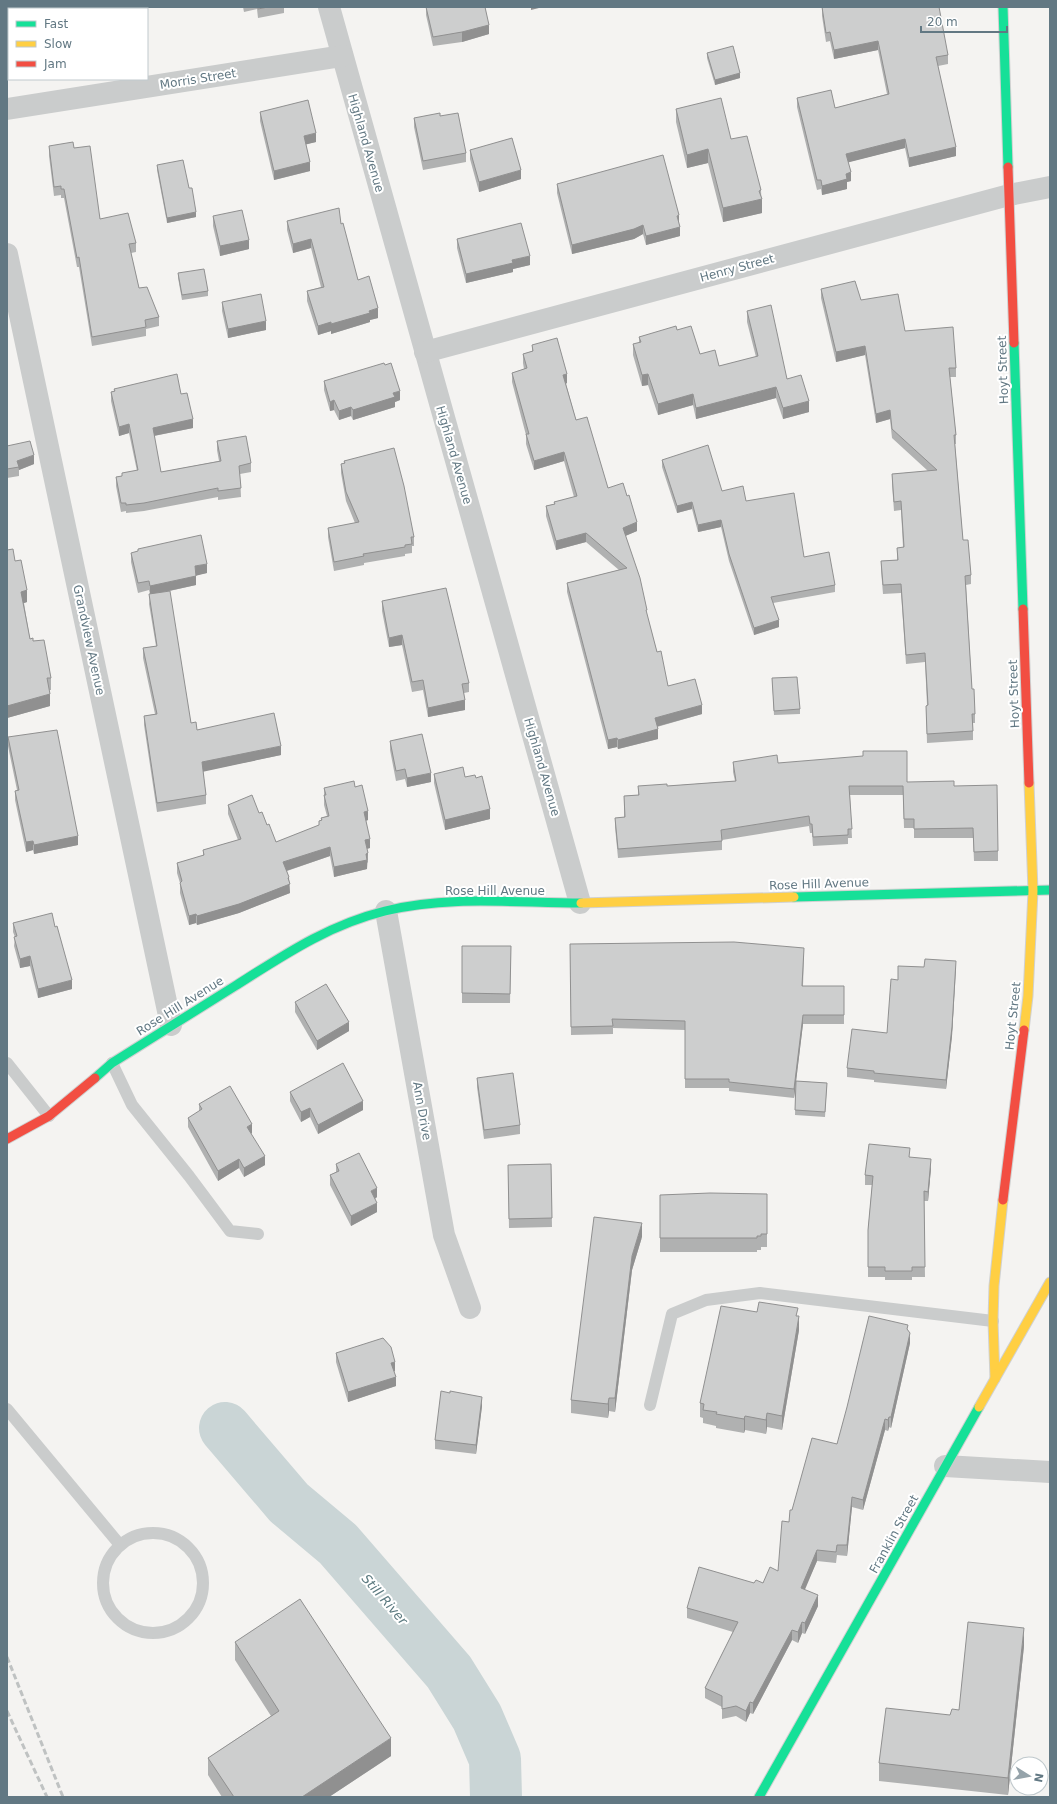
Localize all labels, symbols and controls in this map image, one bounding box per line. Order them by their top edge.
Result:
legend [8,8,148,80]
scale bar [921,8,1007,34]
text: 20 m [927,15,958,29]
text: Fast [44,17,68,31]
text: Slow [44,37,72,51]
text: Jam [43,57,67,71]
street label: Morris Street [159,66,238,92]
street label: Highland Avenue [345,92,387,194]
street label: Henry Street [698,251,776,285]
street label: Hoyt Street [995,335,1011,404]
street label: Highland Avenue [433,404,475,506]
street label: Grandview Avenue [70,583,108,697]
street label: Hoyt Street [1006,659,1022,728]
street label: Highland Avenue [521,716,563,818]
street label: Rose Hill Avenue [769,875,869,893]
street label: Rose Hill Avenue [445,884,545,898]
street label: Rose Hill Avenue [134,974,226,1038]
street label: Hoyt Street [1002,981,1024,1051]
street label: Ann Drive [410,1081,434,1141]
street label: Franklin Street [867,1492,921,1576]
water label: Still River [359,1571,412,1629]
north arrow [1009,1756,1049,1796]
text: N [1031,1772,1046,1784]

